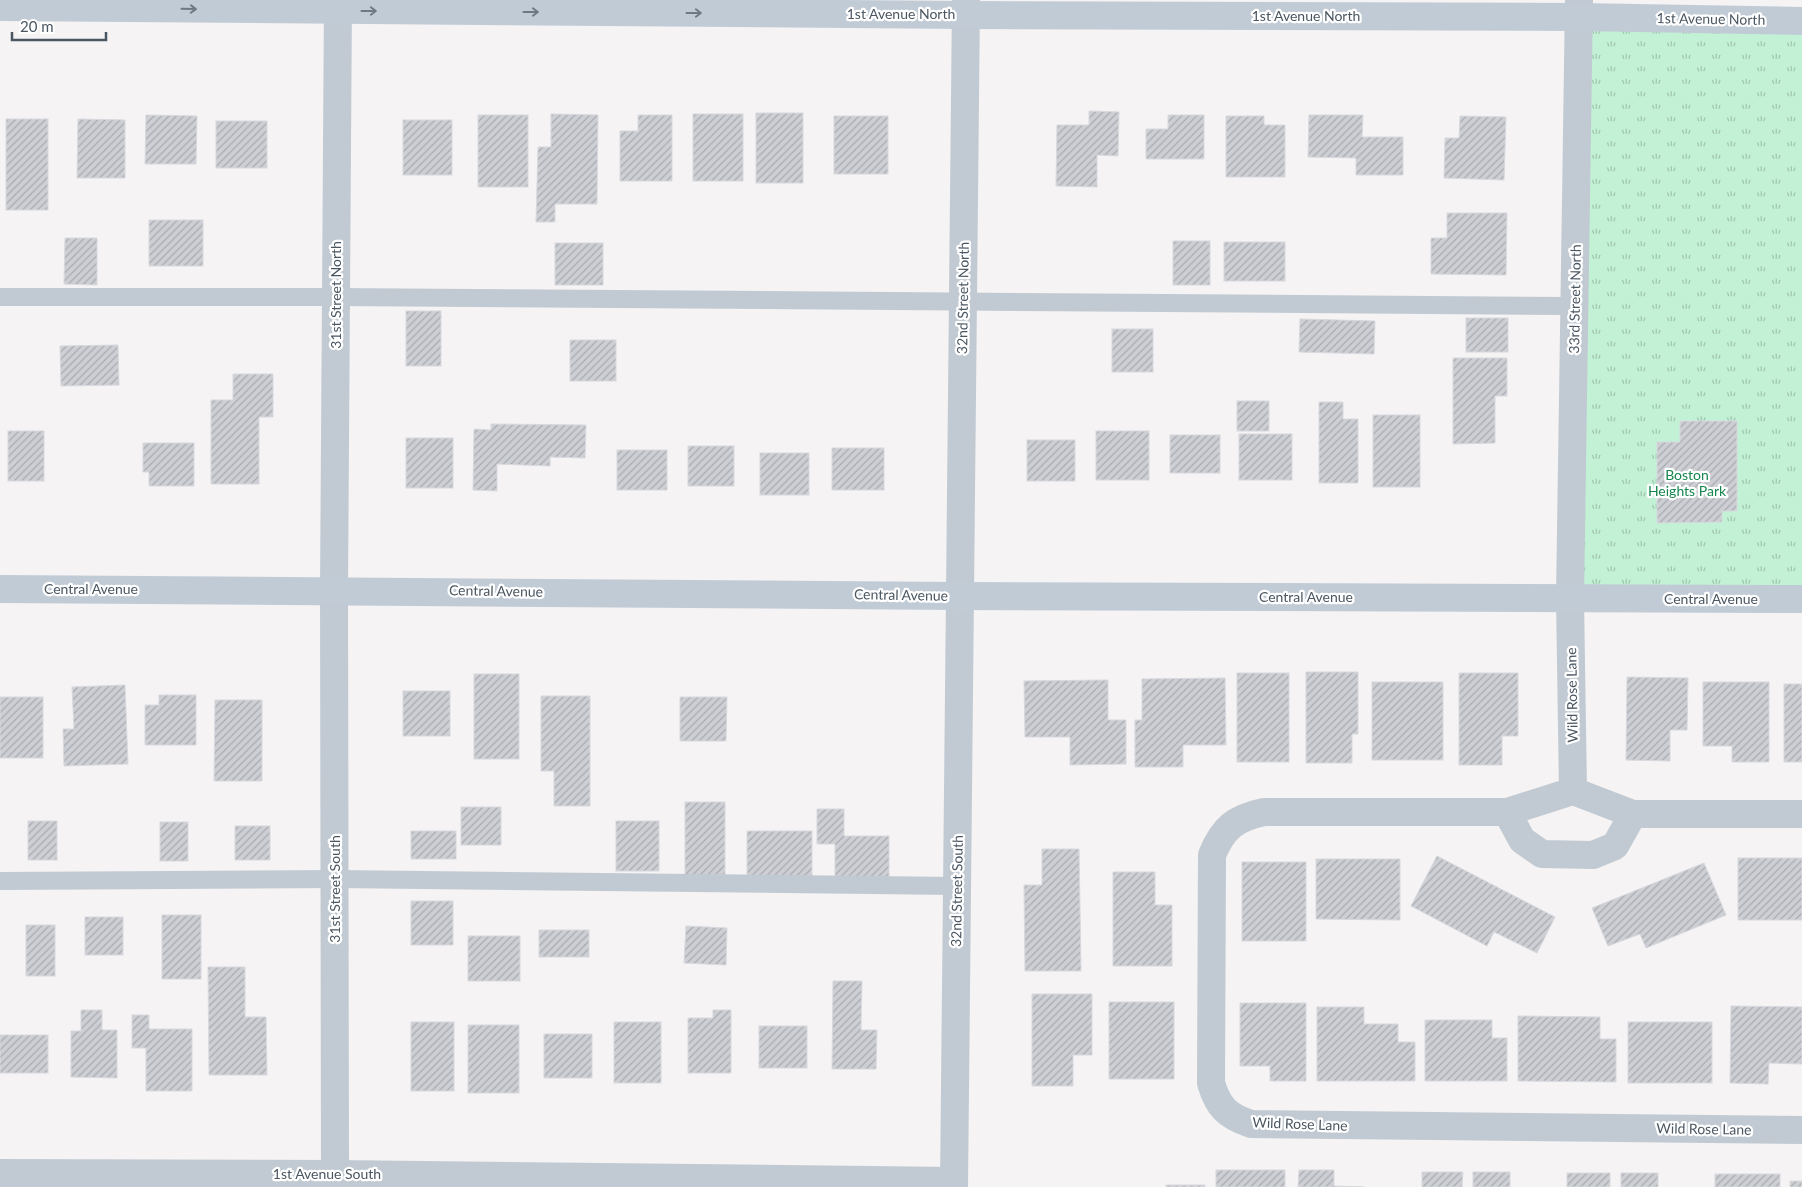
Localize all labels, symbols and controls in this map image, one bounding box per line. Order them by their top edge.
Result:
one-way arrow [180,4,196,14]
street label: 1st Avenue North [847,5,955,22]
one-way arrow [360,6,376,16]
one-way arrow [522,7,539,17]
street label: 1st Avenue North [1252,7,1360,24]
one-way arrow [685,8,701,18]
street label: 1st Avenue North [1657,9,1765,28]
scale bar [12,10,106,42]
text: 20 m [20,17,54,35]
street label: 31st Street North [327,241,344,349]
street label: 32nd Street North [953,242,972,354]
street label: 33rd Street North [1565,244,1584,354]
park label: Boston Heights Park [1648,466,1727,499]
street label: Central Avenue [44,580,138,597]
street label: Central Avenue [449,581,543,600]
street label: Central Avenue [854,585,948,604]
street label: Central Avenue [1259,588,1353,605]
street label: Central Avenue [1664,590,1758,607]
street label: Wild Rose Lane [1562,647,1581,743]
street label: 31st Street South [326,835,343,943]
street label: 32nd Street South [947,835,966,947]
street label: Wild Rose Lane [1252,1113,1348,1134]
street label: Wild Rose Lane [1656,1119,1752,1138]
street label: 1st Avenue South [273,1165,381,1182]

